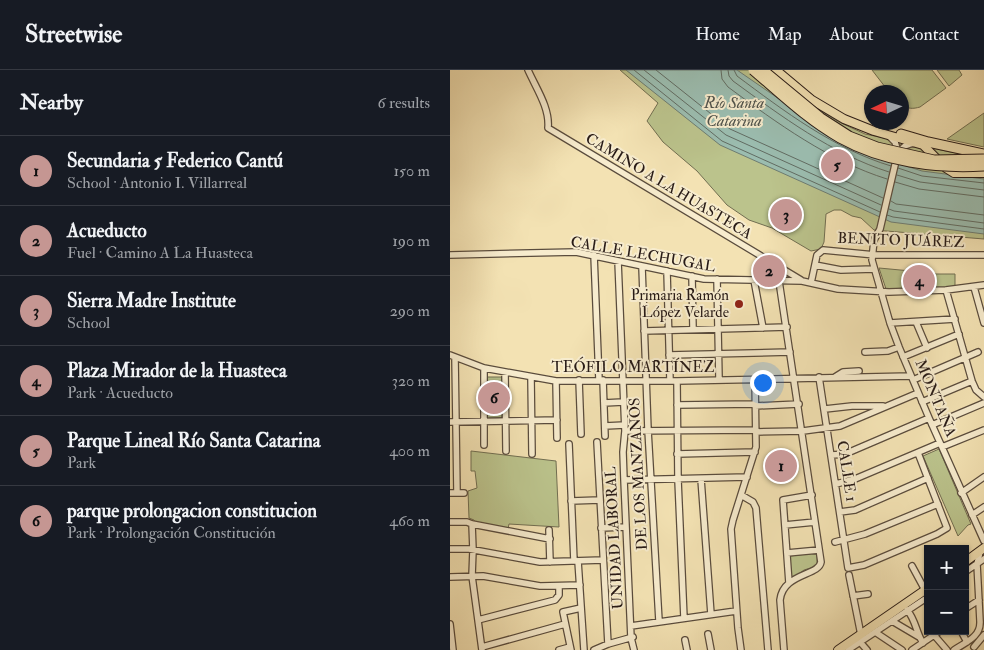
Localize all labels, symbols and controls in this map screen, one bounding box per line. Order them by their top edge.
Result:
text: Streetwise [25,19,122,50]
text: Home [695,23,740,46]
text: Map [768,23,802,46]
text: About [830,23,874,46]
text: Contact [902,23,959,46]
north arrow [864,85,909,130]
text: Nearby [20,89,83,116]
text: 6 results [378,93,430,113]
water label: Río Santa Catarina [703,93,764,131]
street label: CAMINO A LA HUASTECA [582,129,756,244]
pin: 5 [821,146,853,184]
text: Secundaria 5 Federico Cantú [67,149,283,173]
text: 1 [33,161,39,181]
text: 150 m [393,161,430,181]
text: School · Antonio I. Villarreal [67,173,247,193]
pin: 3 [770,196,802,234]
text: Acueducto [67,219,147,243]
street label: BENITO JUÁREZ [837,227,965,253]
text: 2 [32,231,40,251]
text: 190 m [392,231,430,251]
street label: CALLE LECHUGAL [569,232,717,277]
text: Fuel · Camino A La Huasteca [67,243,253,263]
pin: 2 [753,252,785,290]
pin: 4 [903,262,935,300]
place label: Primaria Ramón López Velarde [631,286,729,323]
text: Sierra Madre Institute [67,289,236,313]
marker: Primaria Ramón López Velarde [733,298,745,310]
text: 3 [33,301,39,321]
text: 290 m [390,301,430,321]
text: School [67,313,110,333]
street label: TEÓFILO MARTÍNEZ [552,356,714,377]
street label: MONTAÑA [911,356,962,440]
text: Plaza Mirador de la Huasteca [67,359,287,383]
your location [750,370,776,396]
text: 4 [32,371,40,391]
text: 320 m [392,371,430,391]
pin: 6 [478,379,510,417]
text: Park · Acueducto [67,383,173,403]
street label: DE LOS MANZANOS [625,397,652,551]
text: Parque Lineal Río Santa Catarina [67,429,321,453]
street label: CALLE 1 [832,439,861,503]
text: 5 [32,441,40,461]
text: 400 m [389,441,430,461]
pin: 1 [765,447,797,485]
text: Park [67,453,96,473]
street label: UNIDAD LABORAL [601,466,628,610]
text: parque prolongacion constitucion [67,499,317,523]
text: 6 [32,511,40,531]
text: 460 m [389,511,430,531]
text: Park · Prolongación Constitución [67,523,276,543]
map controls [924,545,969,635]
button: + [924,545,969,590]
button: − [924,590,969,635]

